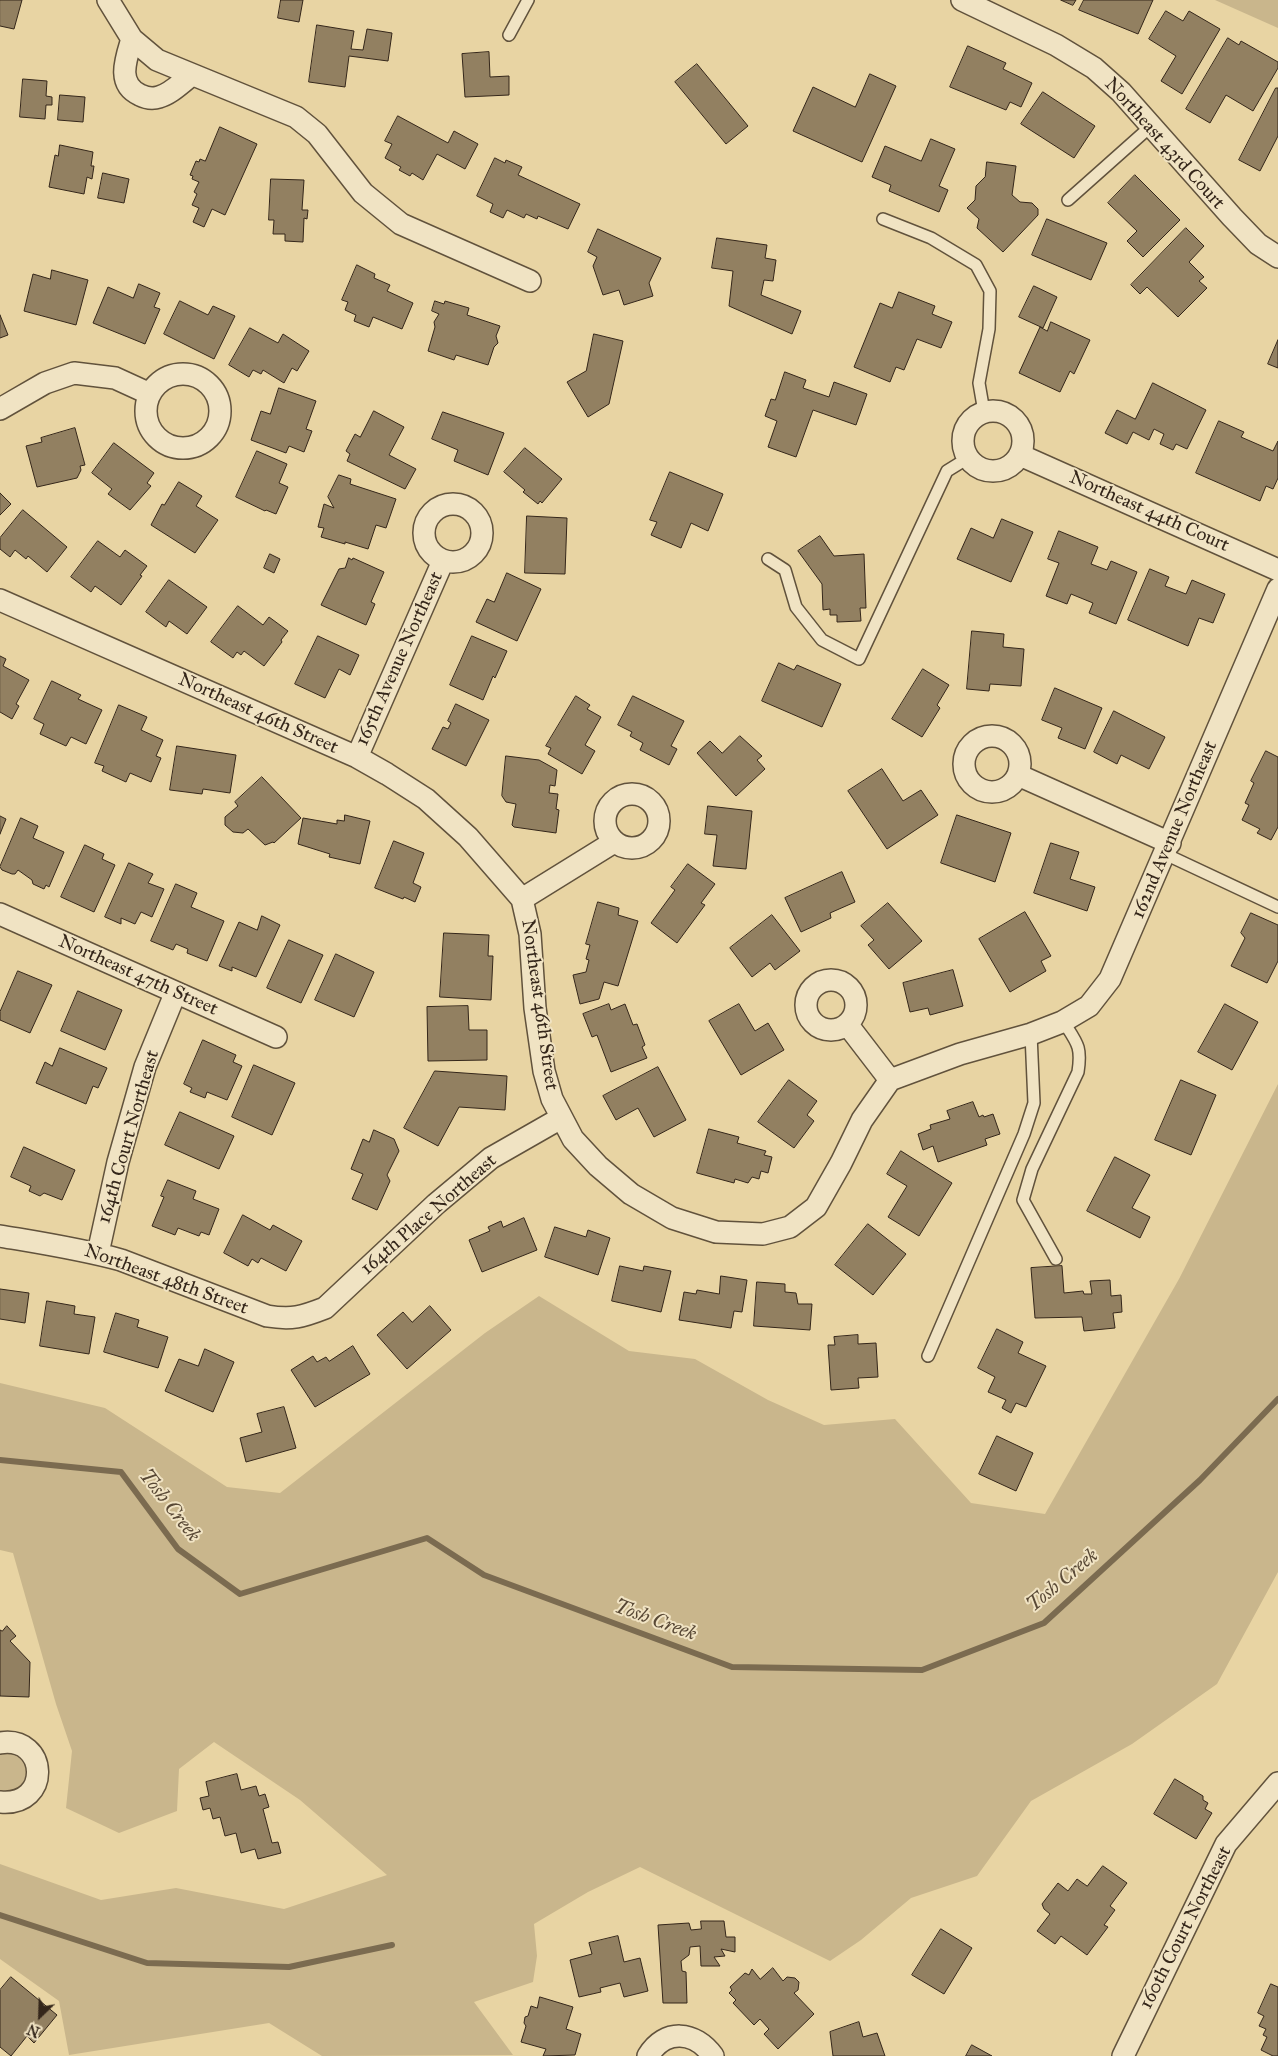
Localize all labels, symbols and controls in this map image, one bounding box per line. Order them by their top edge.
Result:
street label: Northeast 43rd Court [1099,74,1229,214]
street label: Northeast 44th Court [1065,466,1233,558]
street label: 165th Avenue Northeast [351,569,449,749]
street label: Northeast 46th Street [175,669,341,759]
street label: 162nd Avenue Northeast [1127,738,1223,922]
street label: Northeast 46th Street [516,918,562,1092]
street label: Northeast 47th Street [55,931,221,1021]
street label: 164th Court Northeast [93,1048,165,1226]
street label: 164th Place Northeast [356,1150,502,1280]
street label: Northeast 48th Street [81,1240,251,1320]
water label: Tosh Creek [133,1465,205,1547]
water label: Tosh Creek [1022,1544,1104,1618]
water label: Tosh Creek [611,1595,699,1647]
street label: 160th Court Northeast [1135,1843,1237,2013]
north arrow [15,1991,65,2041]
text: N [25,2020,43,2040]

